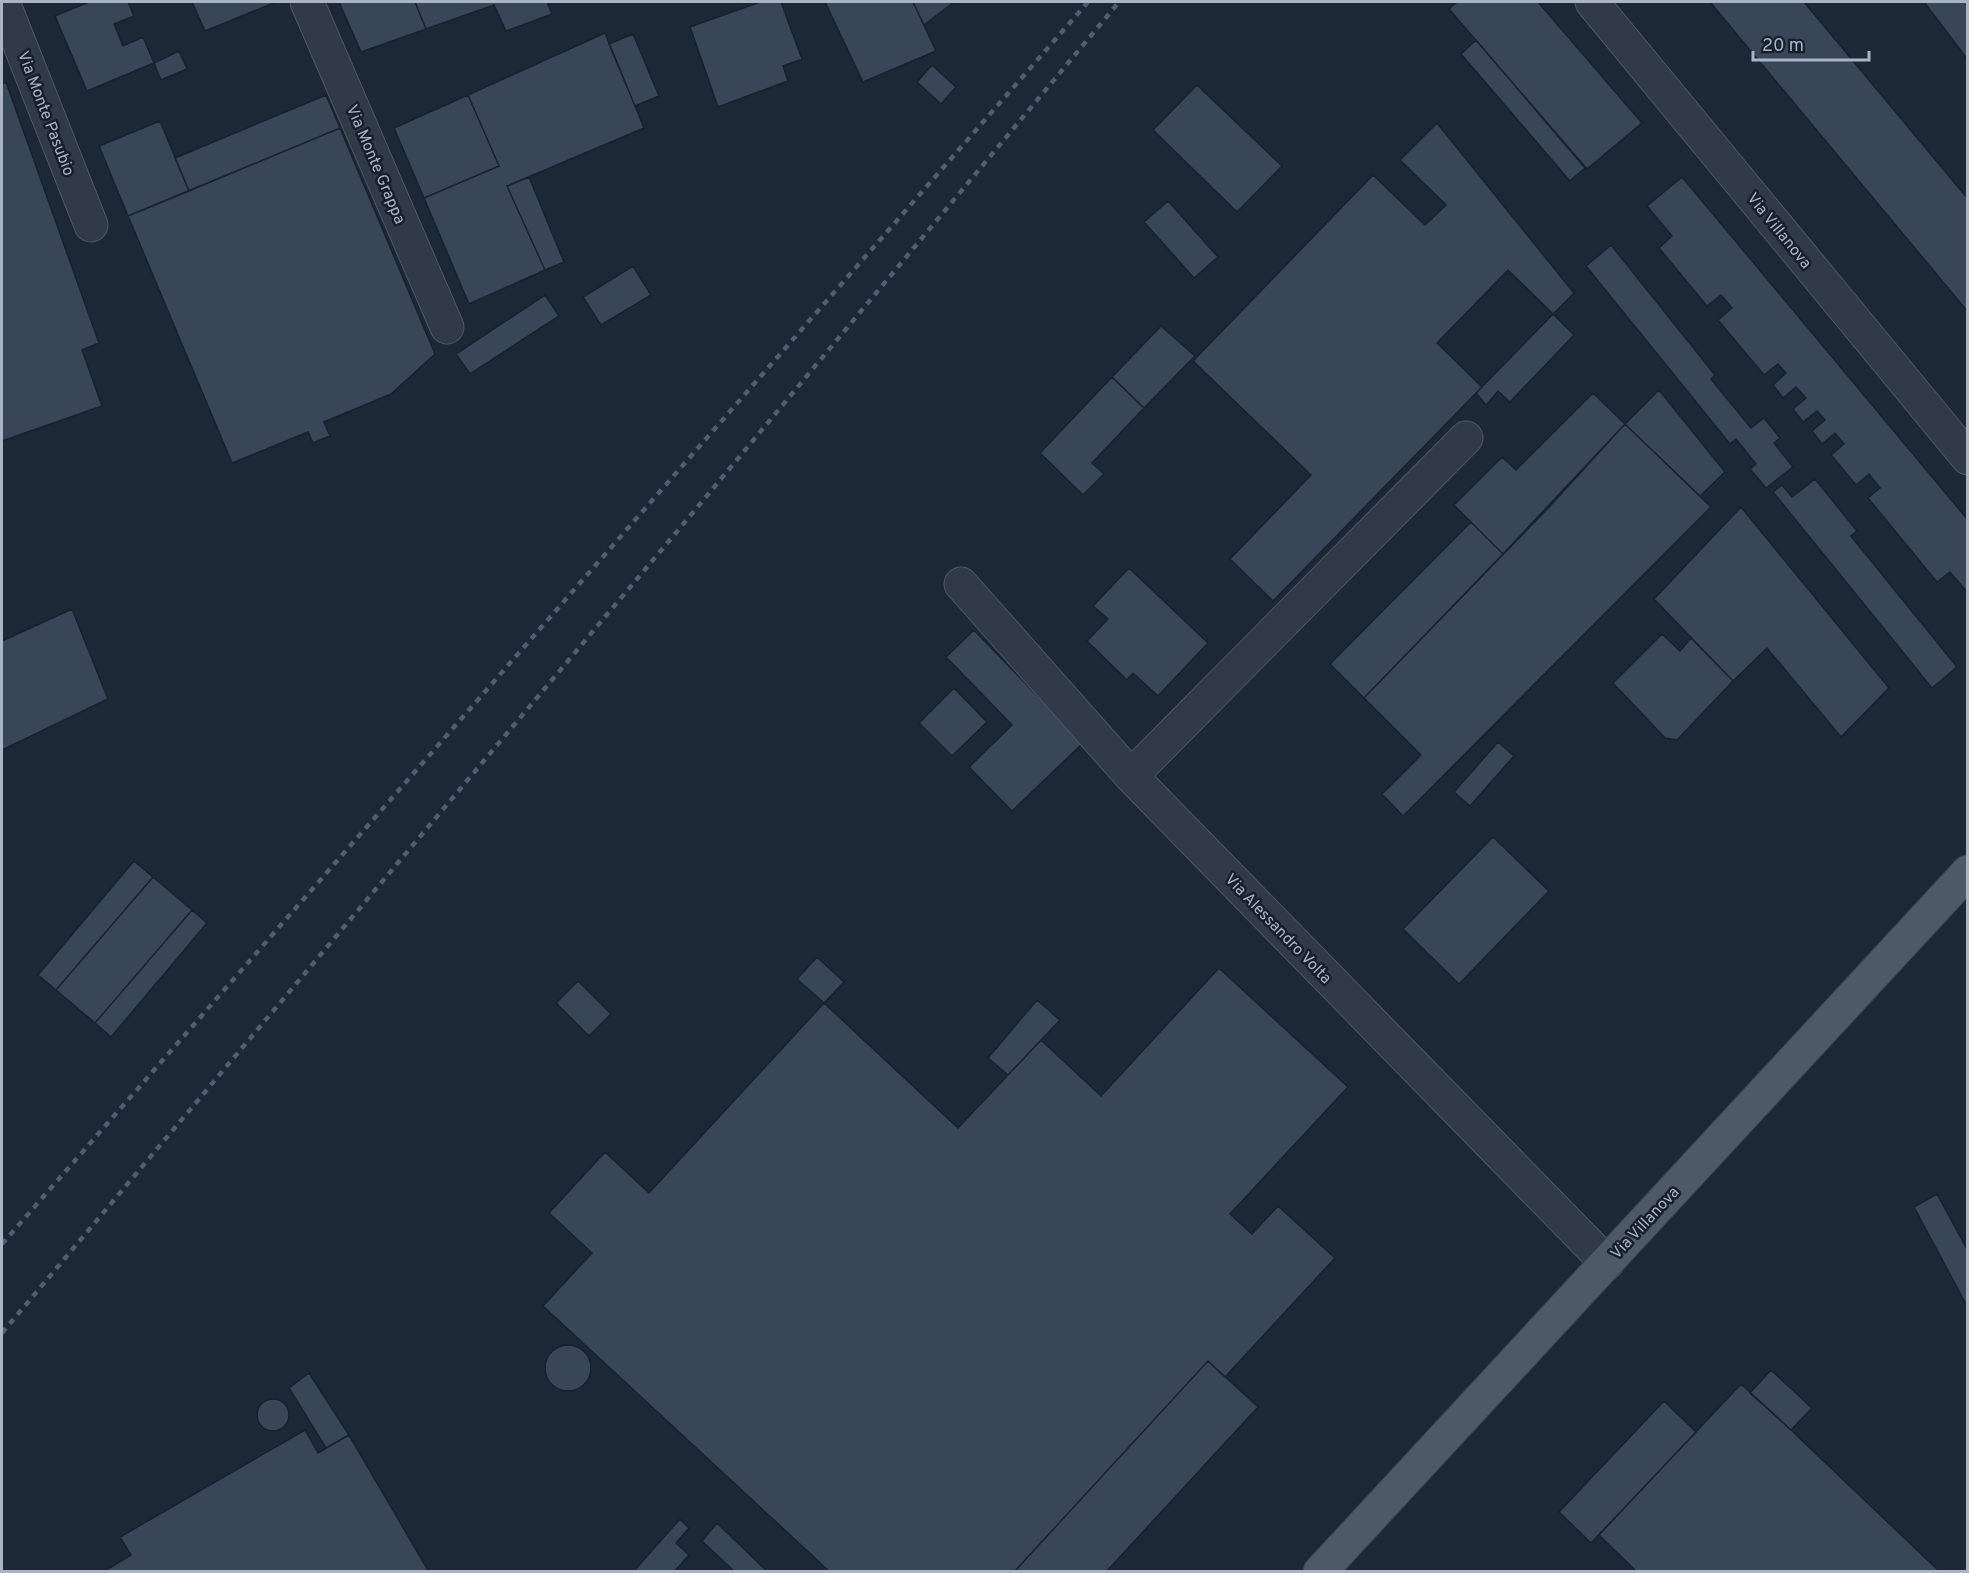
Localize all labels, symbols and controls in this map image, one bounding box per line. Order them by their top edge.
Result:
scale bar [1753,24,1868,62]
text: 20 m [1762,35,1804,58]
street label: Via Monte Pasubio [12,49,78,179]
street label: Via Monte Grappa [341,102,409,227]
street label: Via Villanova [1742,189,1815,273]
street label: Via Alessandro Volta [1220,870,1335,989]
street label: Via Villanova [1607,1183,1684,1264]

